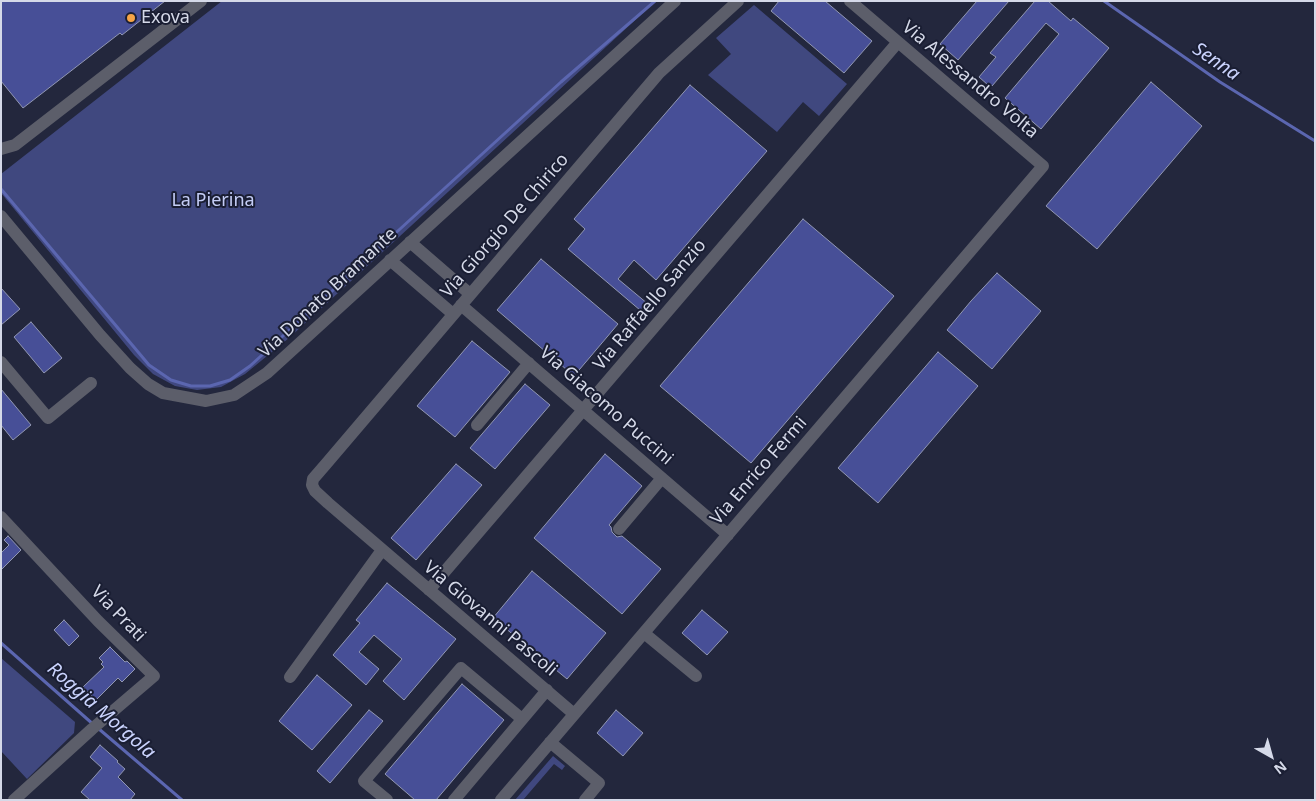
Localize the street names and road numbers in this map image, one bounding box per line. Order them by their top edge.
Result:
street label: Via Alessandro Volta [897,17,1043,143]
street label: Via Giorgio De Chirico [436,149,574,303]
street label: Via Donato Bramante [254,223,402,363]
street label: Via Raffaello Sanzio [589,235,711,375]
street label: Via Giacomo Puccini [535,342,677,470]
street label: Via Enrico Fermi [706,413,812,529]
street label: Via Giovanni Pascoli [419,557,561,681]
street label: Via Prati [86,582,150,646]

